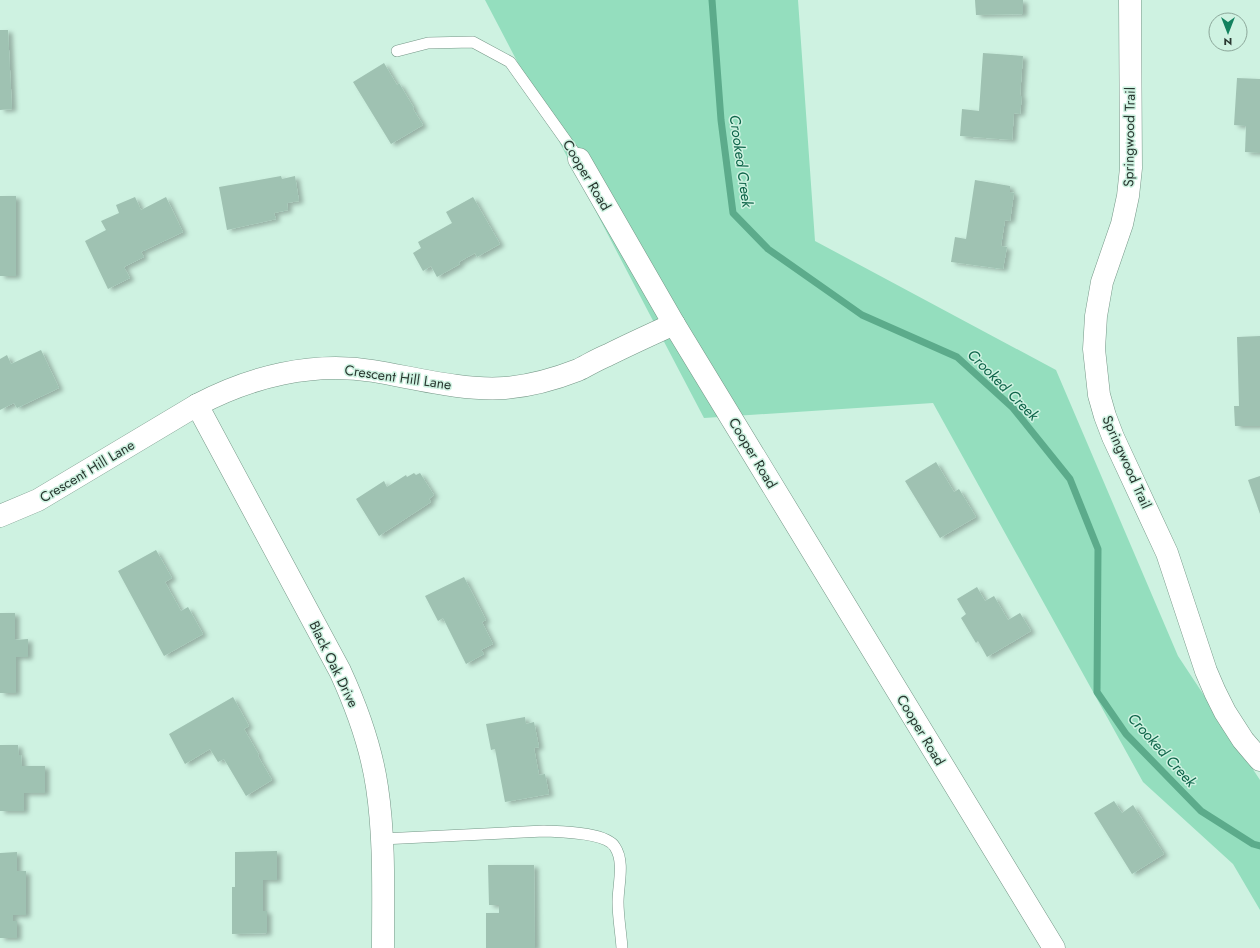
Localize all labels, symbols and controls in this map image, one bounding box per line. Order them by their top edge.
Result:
north arrow [1208,12,1248,52]
text: N [1224,34,1232,50]
street label: Springwood Trail [1118,87,1140,187]
water label: Crooked Creek [724,113,758,209]
street label: Cooper Road [558,136,616,214]
water label: Crooked Creek [962,344,1044,426]
street label: Crescent Hill Lane [343,360,453,394]
street label: Springwood Trail [1098,412,1156,512]
street label: Cooper Road [724,414,782,492]
street label: Crescent Hill Lane [36,435,138,507]
street label: Black Oak Drive [304,617,364,711]
street label: Cooper Road [892,691,950,769]
water label: Crooked Creek [1123,708,1202,792]

